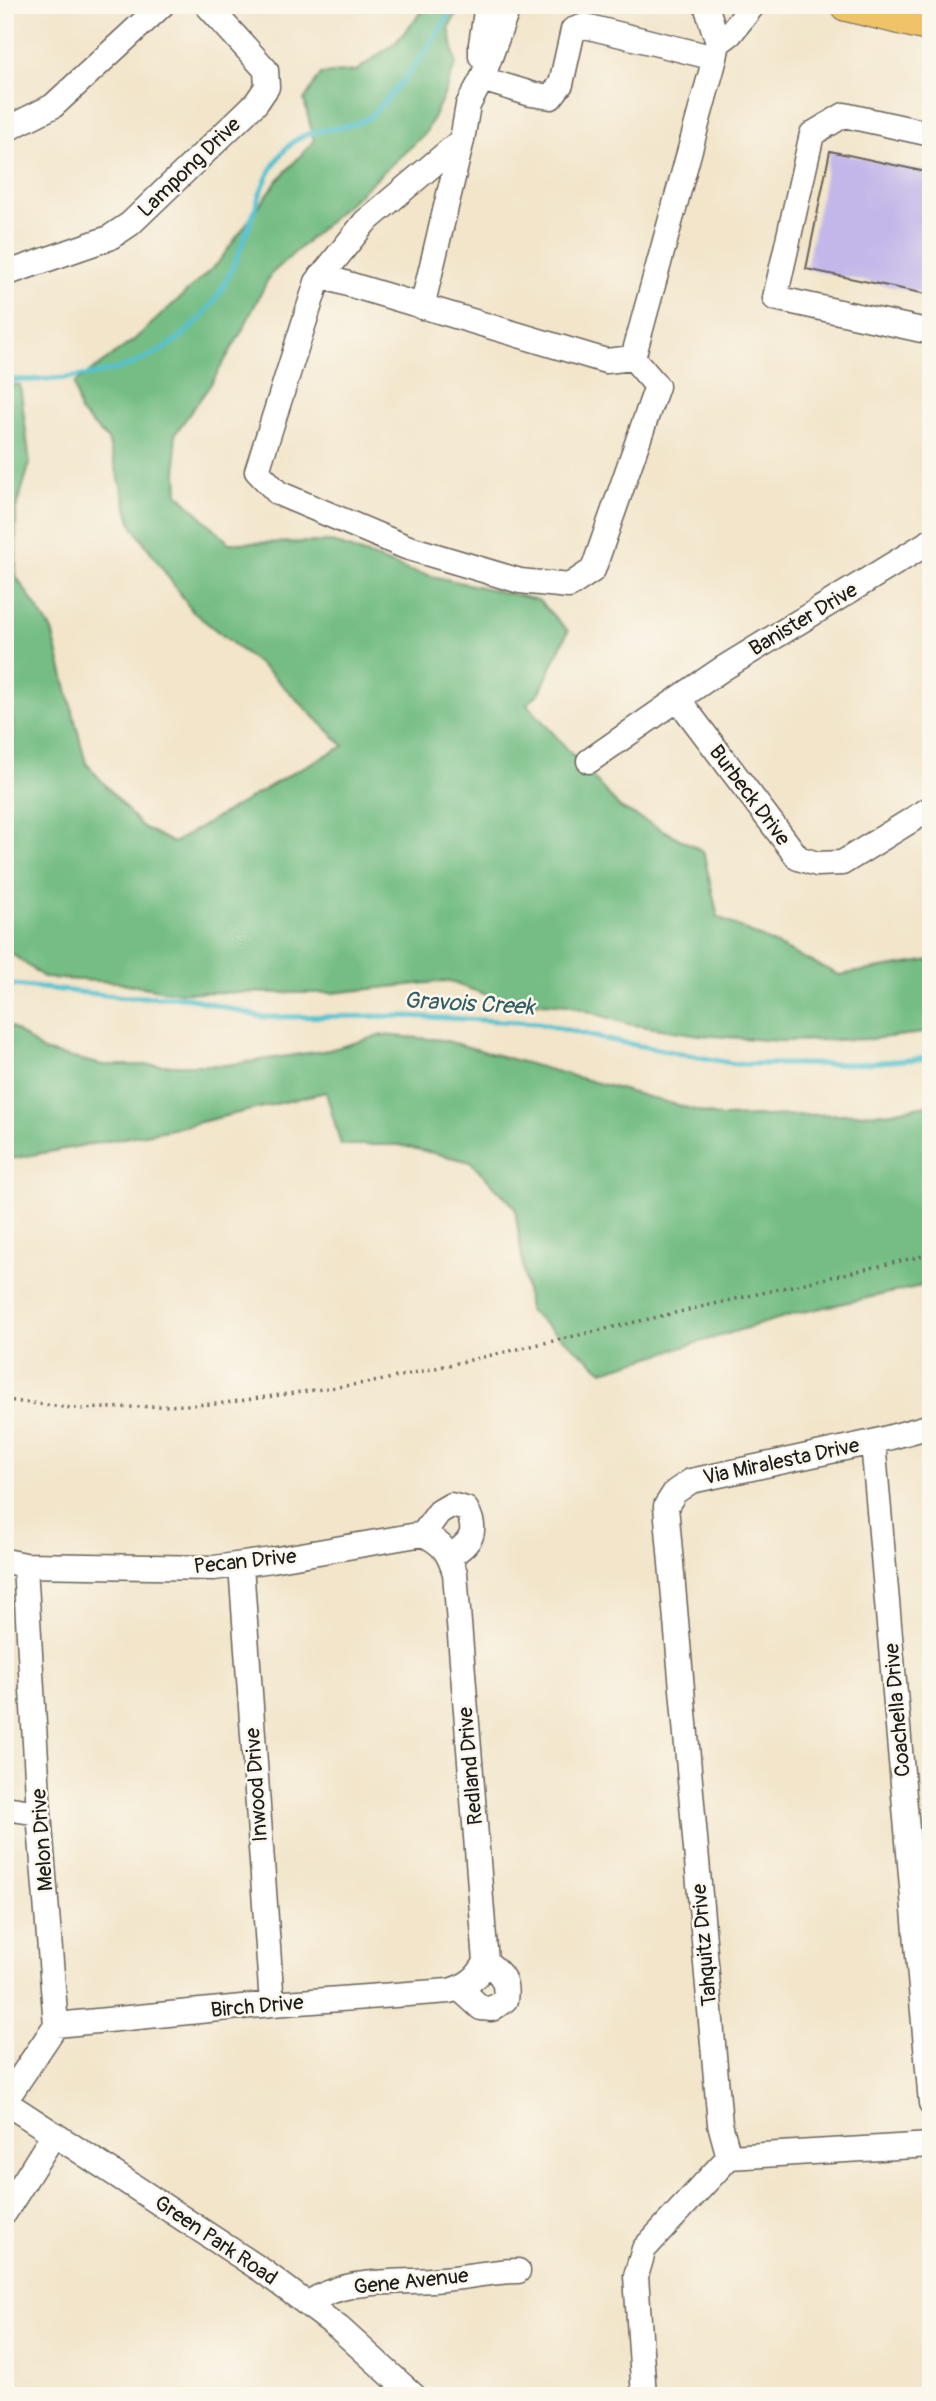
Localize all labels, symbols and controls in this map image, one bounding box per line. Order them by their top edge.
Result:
street label: Lampong Drive [132,111,247,223]
street label: Banister Drive [744,576,863,662]
street label: Burbeck Drive [703,739,797,852]
water label: Gravois Creek [403,986,537,1022]
street label: Via Miralesta Drive [700,1432,862,1491]
street label: Pecan Drive [192,1543,298,1580]
street label: Coachella Drive [878,1641,917,1778]
street label: Redland Drive [452,1705,489,1826]
street label: Inwood Drive [239,1726,274,1843]
street label: Melon Drive [25,1787,60,1892]
street label: Tahquitz Drive [686,1882,723,2007]
street label: Birch Drive [210,1989,305,2024]
street label: Green Park Road [149,2189,282,2291]
street label: Gene Avenue [352,2262,470,2301]

